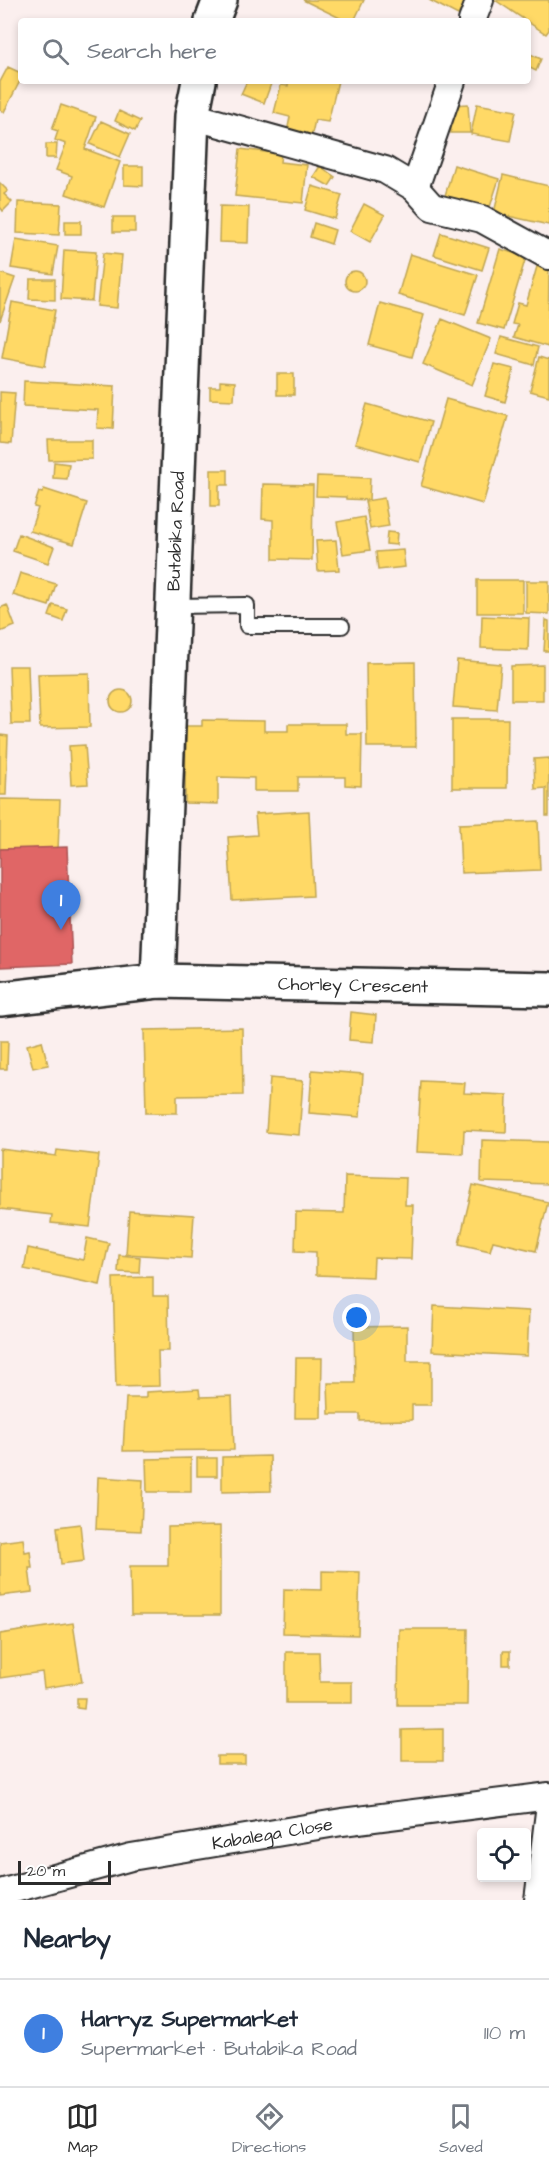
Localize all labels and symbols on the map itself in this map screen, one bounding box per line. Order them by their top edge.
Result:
street label: Butabika Road [161,471,191,592]
pin: 1 [42,880,80,930]
street label: Chorley Crescent [278,971,429,999]
your location [342,1303,371,1332]
street label: Kabalega Close [210,1811,335,1856]
scale bar [18,1858,111,1886]

